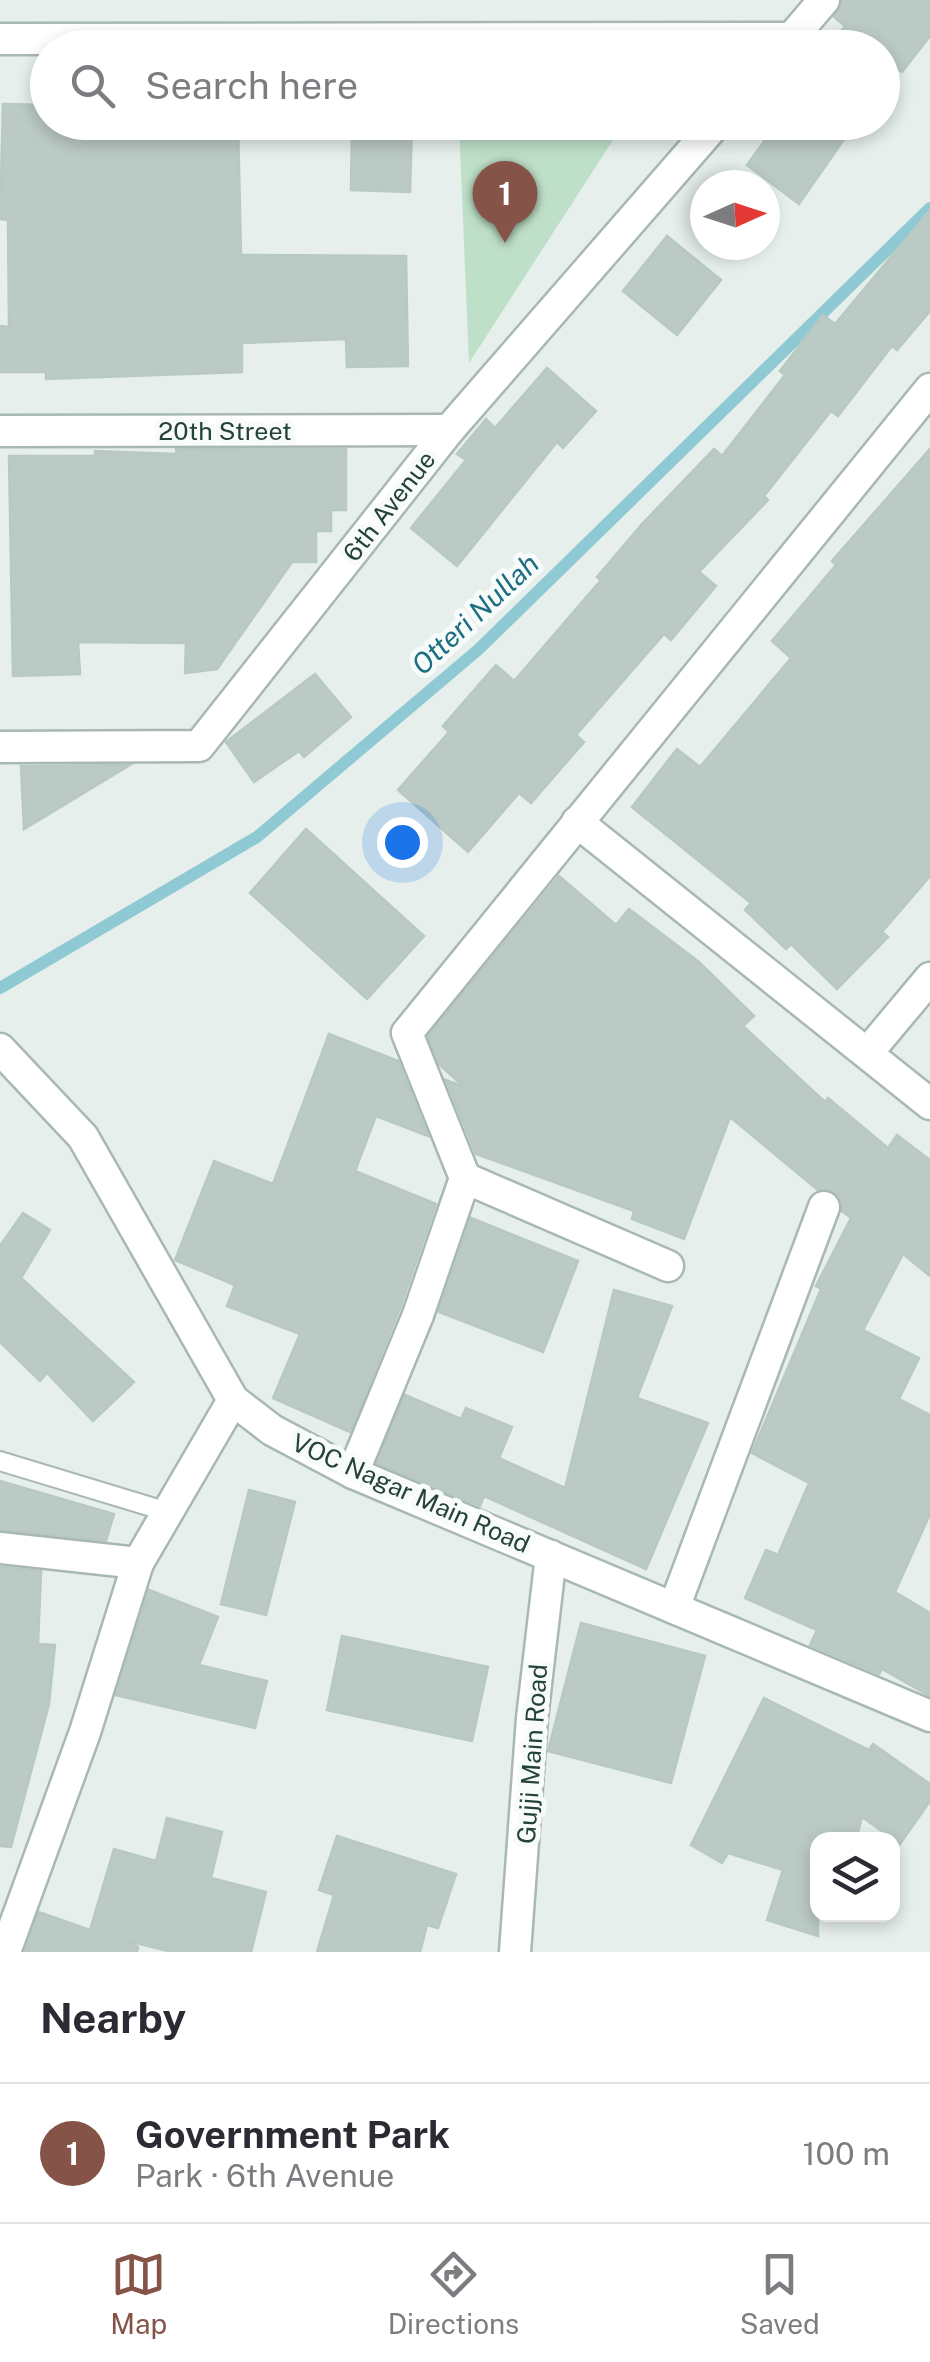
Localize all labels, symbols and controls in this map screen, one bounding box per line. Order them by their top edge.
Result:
search box [30,30,900,140]
icon: search [65,58,120,113]
text: Search here [145,63,358,108]
pin: 1 [472,160,538,243]
north arrow [690,170,780,260]
street label: 20th Street [158,416,292,446]
street label: 6th Avenue [337,445,441,567]
water label: Otteri Nullah [404,546,545,681]
your location [377,817,428,868]
street label: VOC Nagar Main Road [287,1427,535,1559]
street label: Gujji Main Road [511,1663,553,1845]
map controls [810,1832,900,1922]
button: layers [810,1832,900,1922]
text: Nearby [40,1993,186,2042]
text: Government Park [135,2112,450,2157]
text: 1 [66,2135,79,2172]
text: 100 m [803,2135,890,2172]
text: Park · 6th Avenue [135,2157,394,2194]
tab: Map [110,2247,167,2340]
tab: Directions [388,2247,519,2340]
tab: Saved [740,2247,820,2340]

